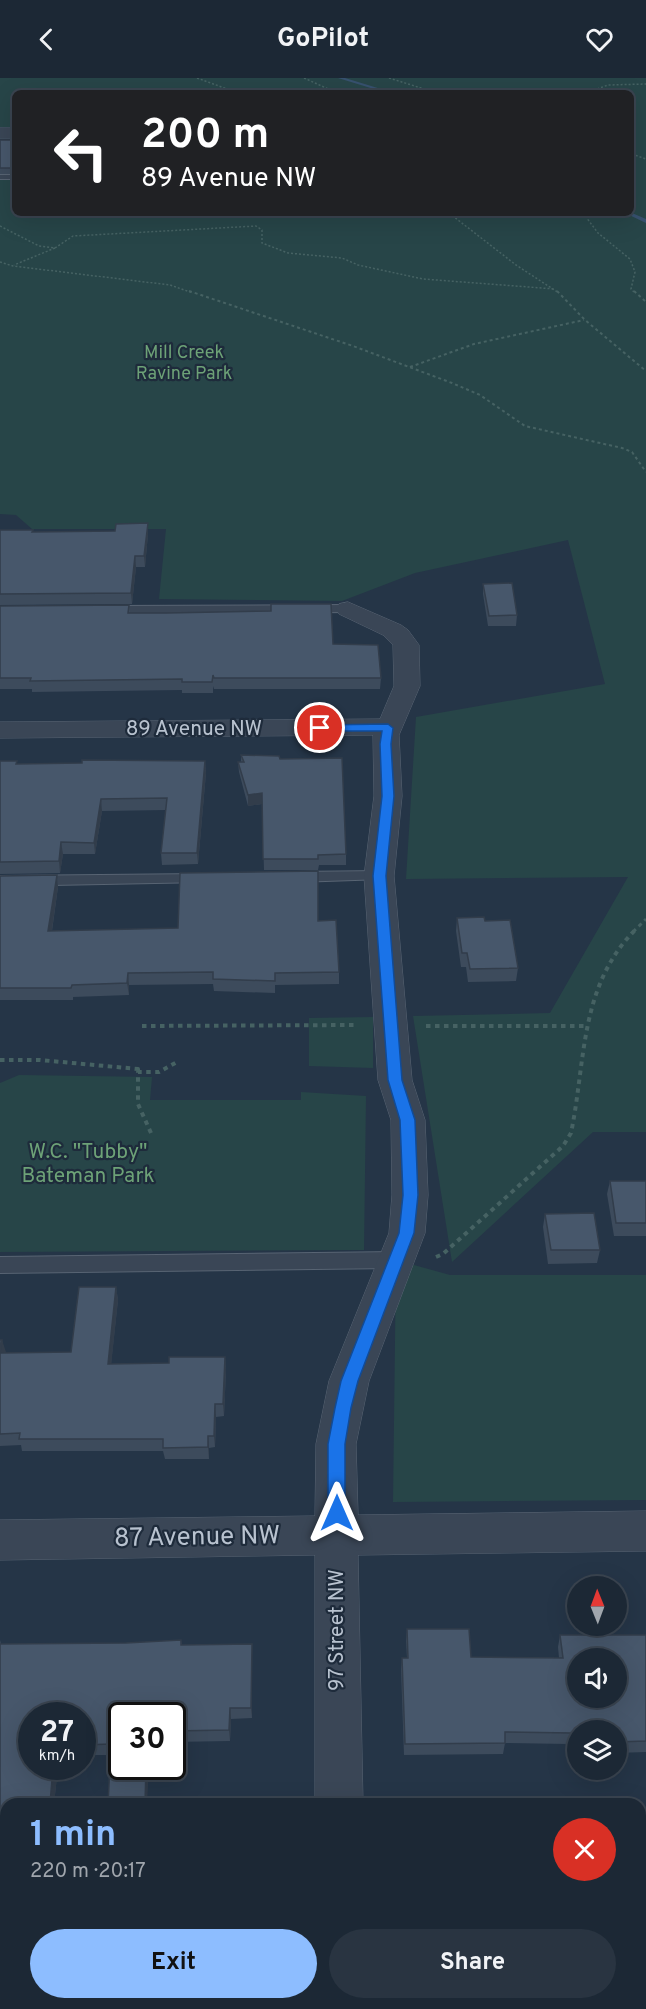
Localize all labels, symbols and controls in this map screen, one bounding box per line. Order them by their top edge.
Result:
text: GoPilot [277,22,369,56]
icon: back [30,23,63,56]
icon: heart [583,23,616,56]
text: 200 m [141,110,269,163]
icon: left [42,114,120,192]
text: 89 Avenue NW [141,162,316,196]
park label: Mill Creek Ravine Park [136,342,232,386]
pin [294,702,345,753]
icon: arrive [303,711,336,744]
street label: 89 Avenue NW [126,716,262,743]
park label: W.C. "Tubby" Bateman Park [21,1139,155,1190]
position arrow [305,1481,369,1545]
street label: 87 Avenue NW [114,1520,280,1556]
street label: 97 Street NW [324,1569,351,1691]
north arrow [567,1576,627,1636]
map controls [567,1576,627,1780]
button: sound [567,1648,627,1708]
speed limit sign: 30 [108,1702,186,1780]
text: 27 [40,1715,74,1752]
button: layers [567,1720,627,1780]
text: km/h [39,1747,75,1766]
text: 1 min [30,1813,116,1859]
button: close [553,1818,616,1881]
text: 220 m · 20:17 [30,1859,146,1885]
button: Exit [30,1929,317,1998]
button: Share [329,1929,616,1998]

